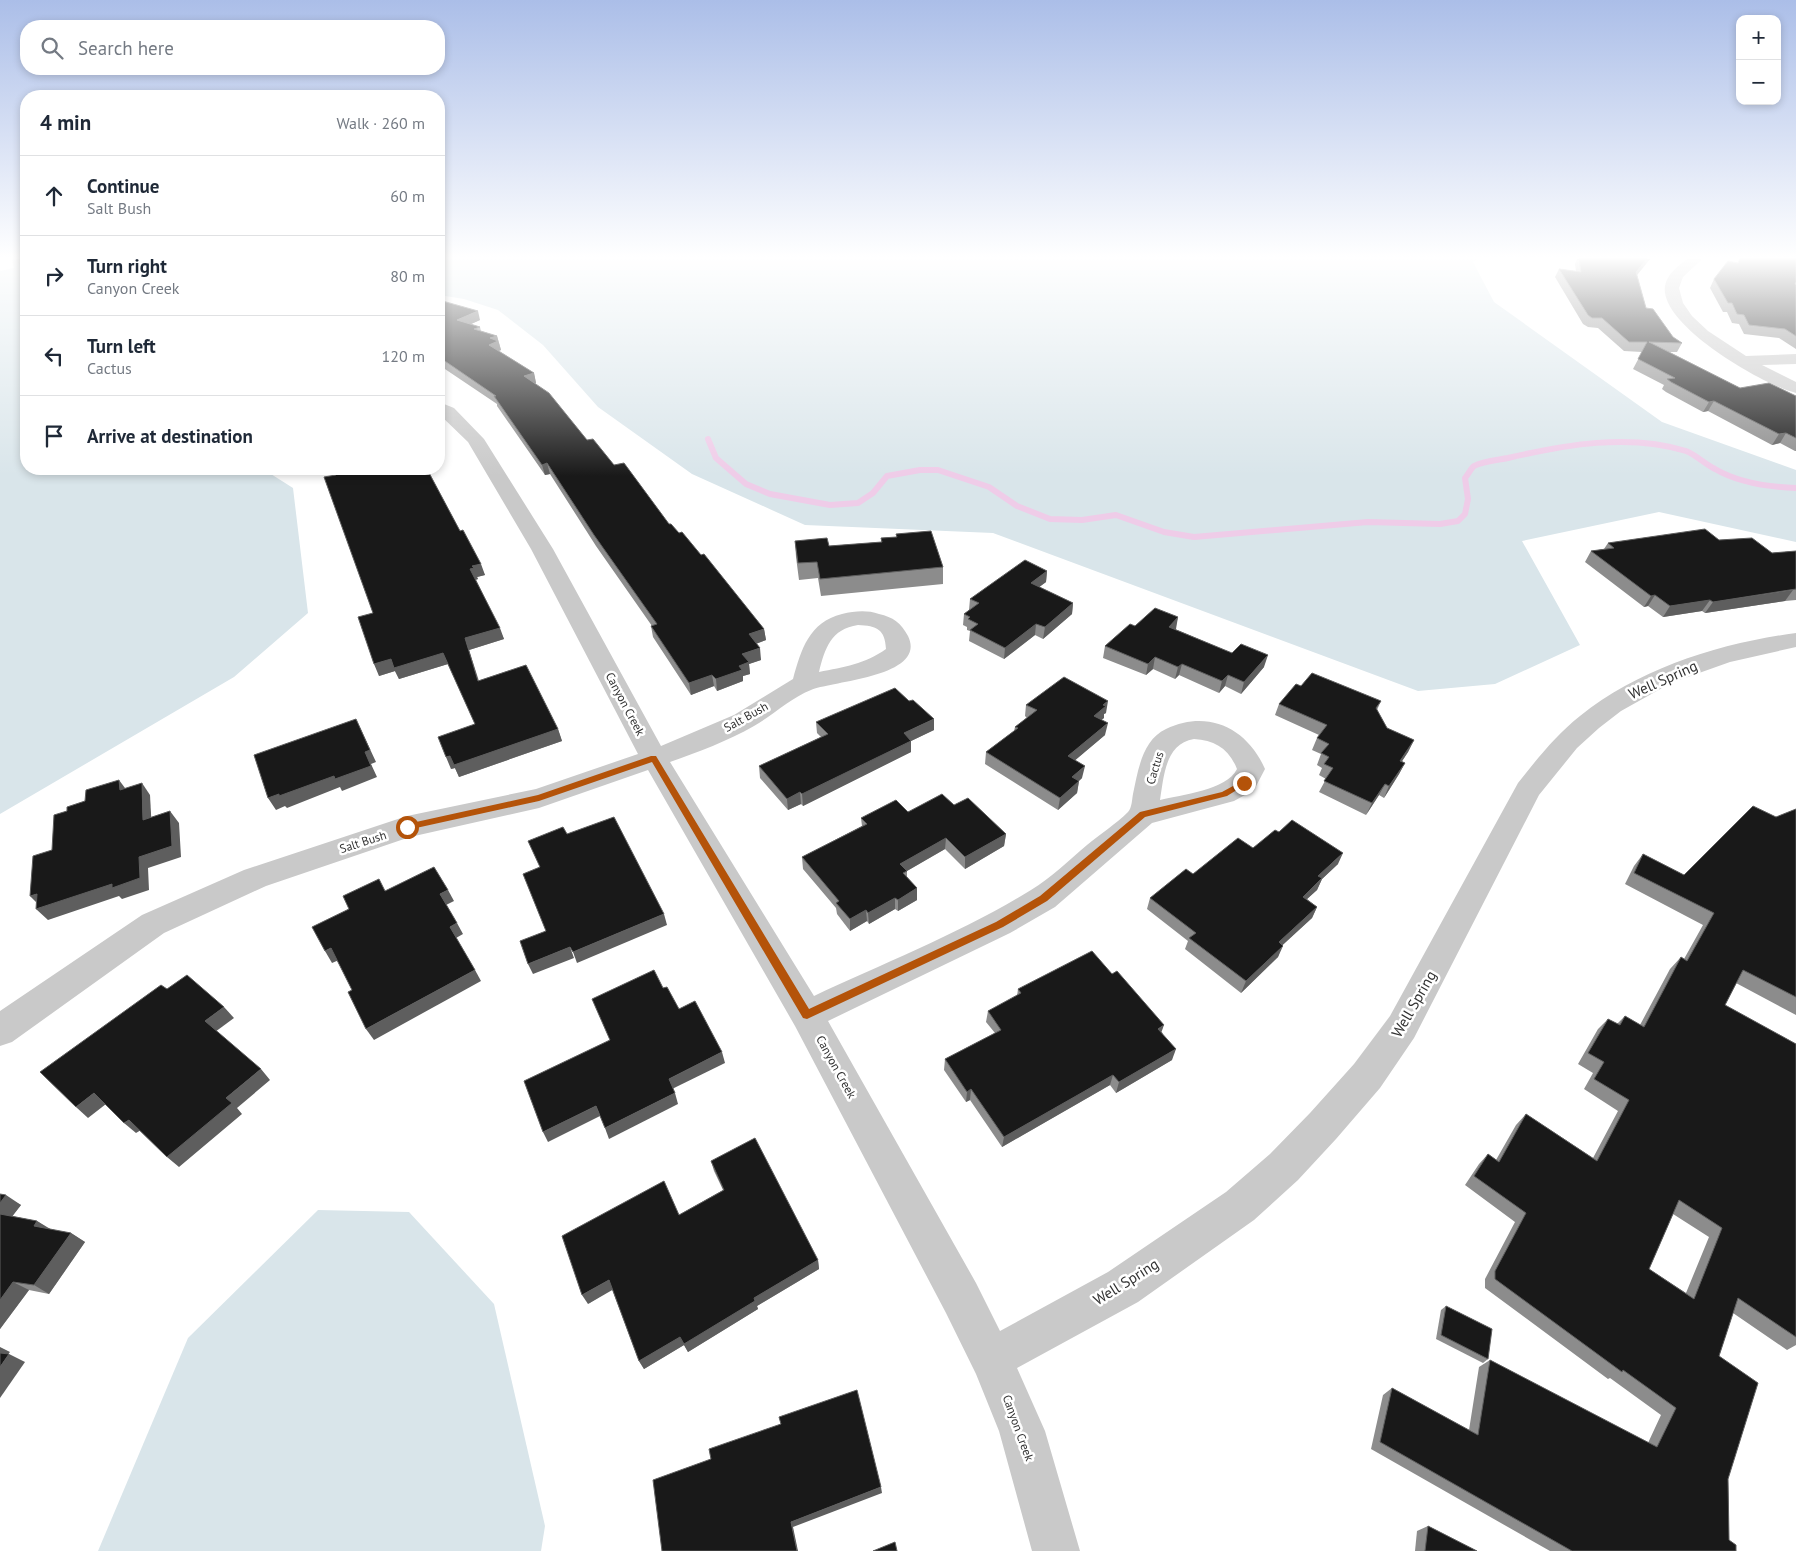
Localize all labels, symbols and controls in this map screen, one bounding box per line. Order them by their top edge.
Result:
map controls [1736,15,1781,105]
button: + [1736,15,1781,60]
search box [20,20,445,75]
icon: search [38,34,66,62]
text: Search here [78,36,174,60]
button: − [1736,60,1781,105]
text: 4 min [40,109,91,136]
text: Walk · 260 m [336,113,425,133]
text: Continue [87,174,159,198]
icon: ahead [40,182,68,210]
text: 60 m [390,186,425,206]
text: Salt Bush [87,198,151,218]
text: Turn right [87,254,167,278]
icon: right [40,262,68,290]
text: 80 m [390,266,425,286]
text: Canyon Creek [87,278,179,298]
text: Turn left [87,334,156,358]
icon: left [40,342,68,370]
text: 120 m [382,346,425,366]
text: Cactus [87,358,132,378]
icon: arrive [40,422,68,450]
text: Arrive at destination [87,424,253,448]
street label: Well Spring [1625,656,1700,703]
street label: Canyon Creek [603,670,648,738]
street label: Salt Bush [721,698,770,735]
street label: Cactus [1142,750,1167,786]
route end [1233,772,1256,795]
route start [396,816,419,839]
street label: Salt Bush [338,827,388,856]
street label: Well Spring [1387,967,1440,1040]
street label: Canyon Creek [813,1033,860,1101]
street label: Well Spring [1089,1254,1162,1309]
street label: Canyon Creek [1000,1393,1037,1463]

